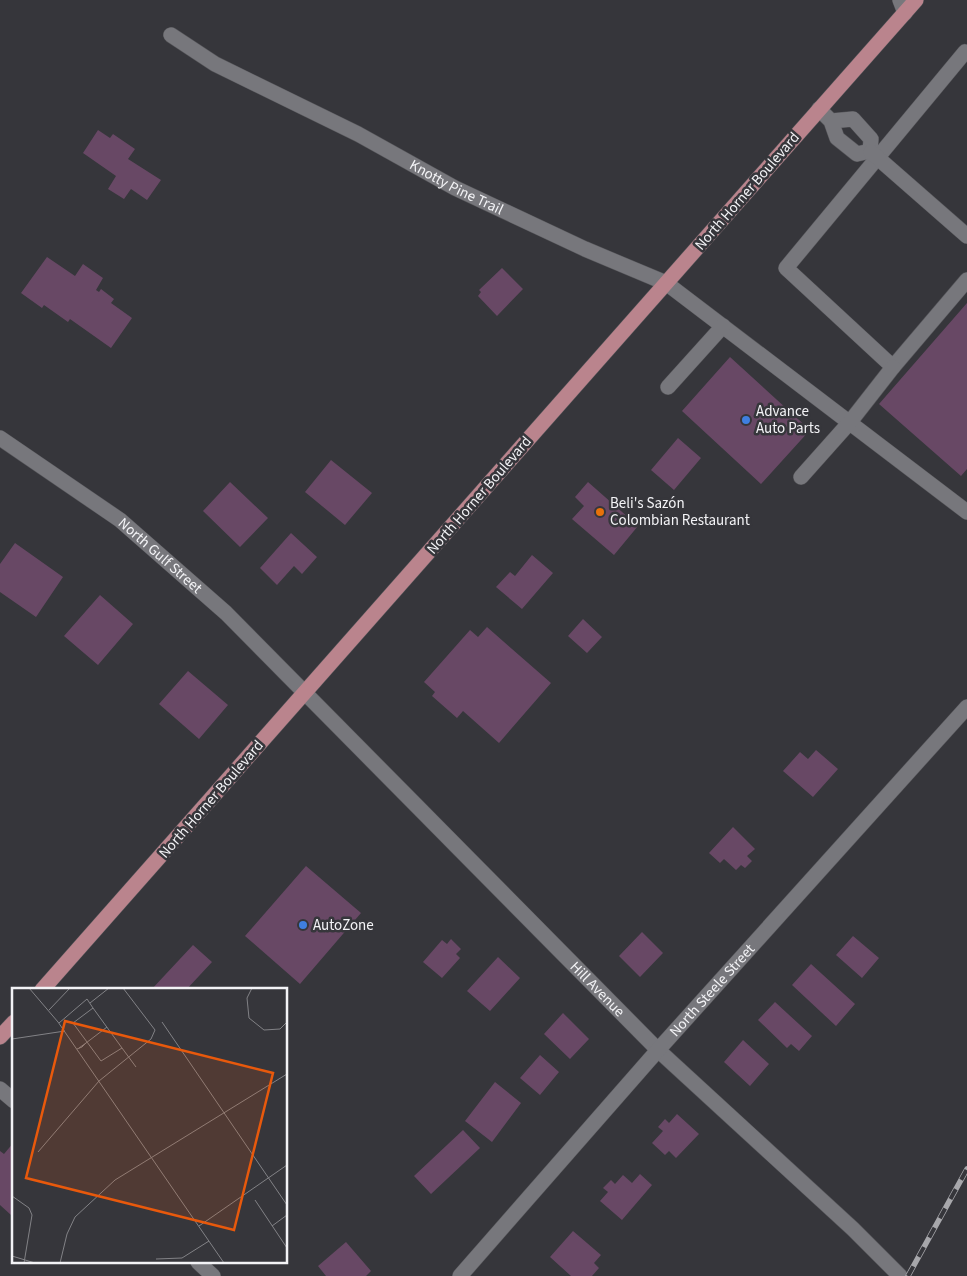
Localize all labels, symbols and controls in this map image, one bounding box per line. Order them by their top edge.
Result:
street label: North Horner Boulevard [690,128,805,255]
street label: Knotty Pine Trail [406,155,507,220]
place label: Advance Auto Parts [756,401,820,439]
marker: Advance Auto Parts [740,414,752,426]
street label: North Horner Boulevard [422,432,537,559]
place label: Beli's Sazón Colombian Restaurant [610,493,750,531]
marker: Beli's Sazón Colombian Restaurant [594,506,606,518]
street label: North Gulf Street [113,513,207,598]
street label: North Horner Boulevard [154,736,269,863]
place label: AutoZone [313,915,374,936]
marker: AutoZone [297,919,309,931]
street label: North Steele Street [665,939,760,1042]
street label: Hill Avenue [565,957,630,1022]
inset map [12,988,288,1264]

